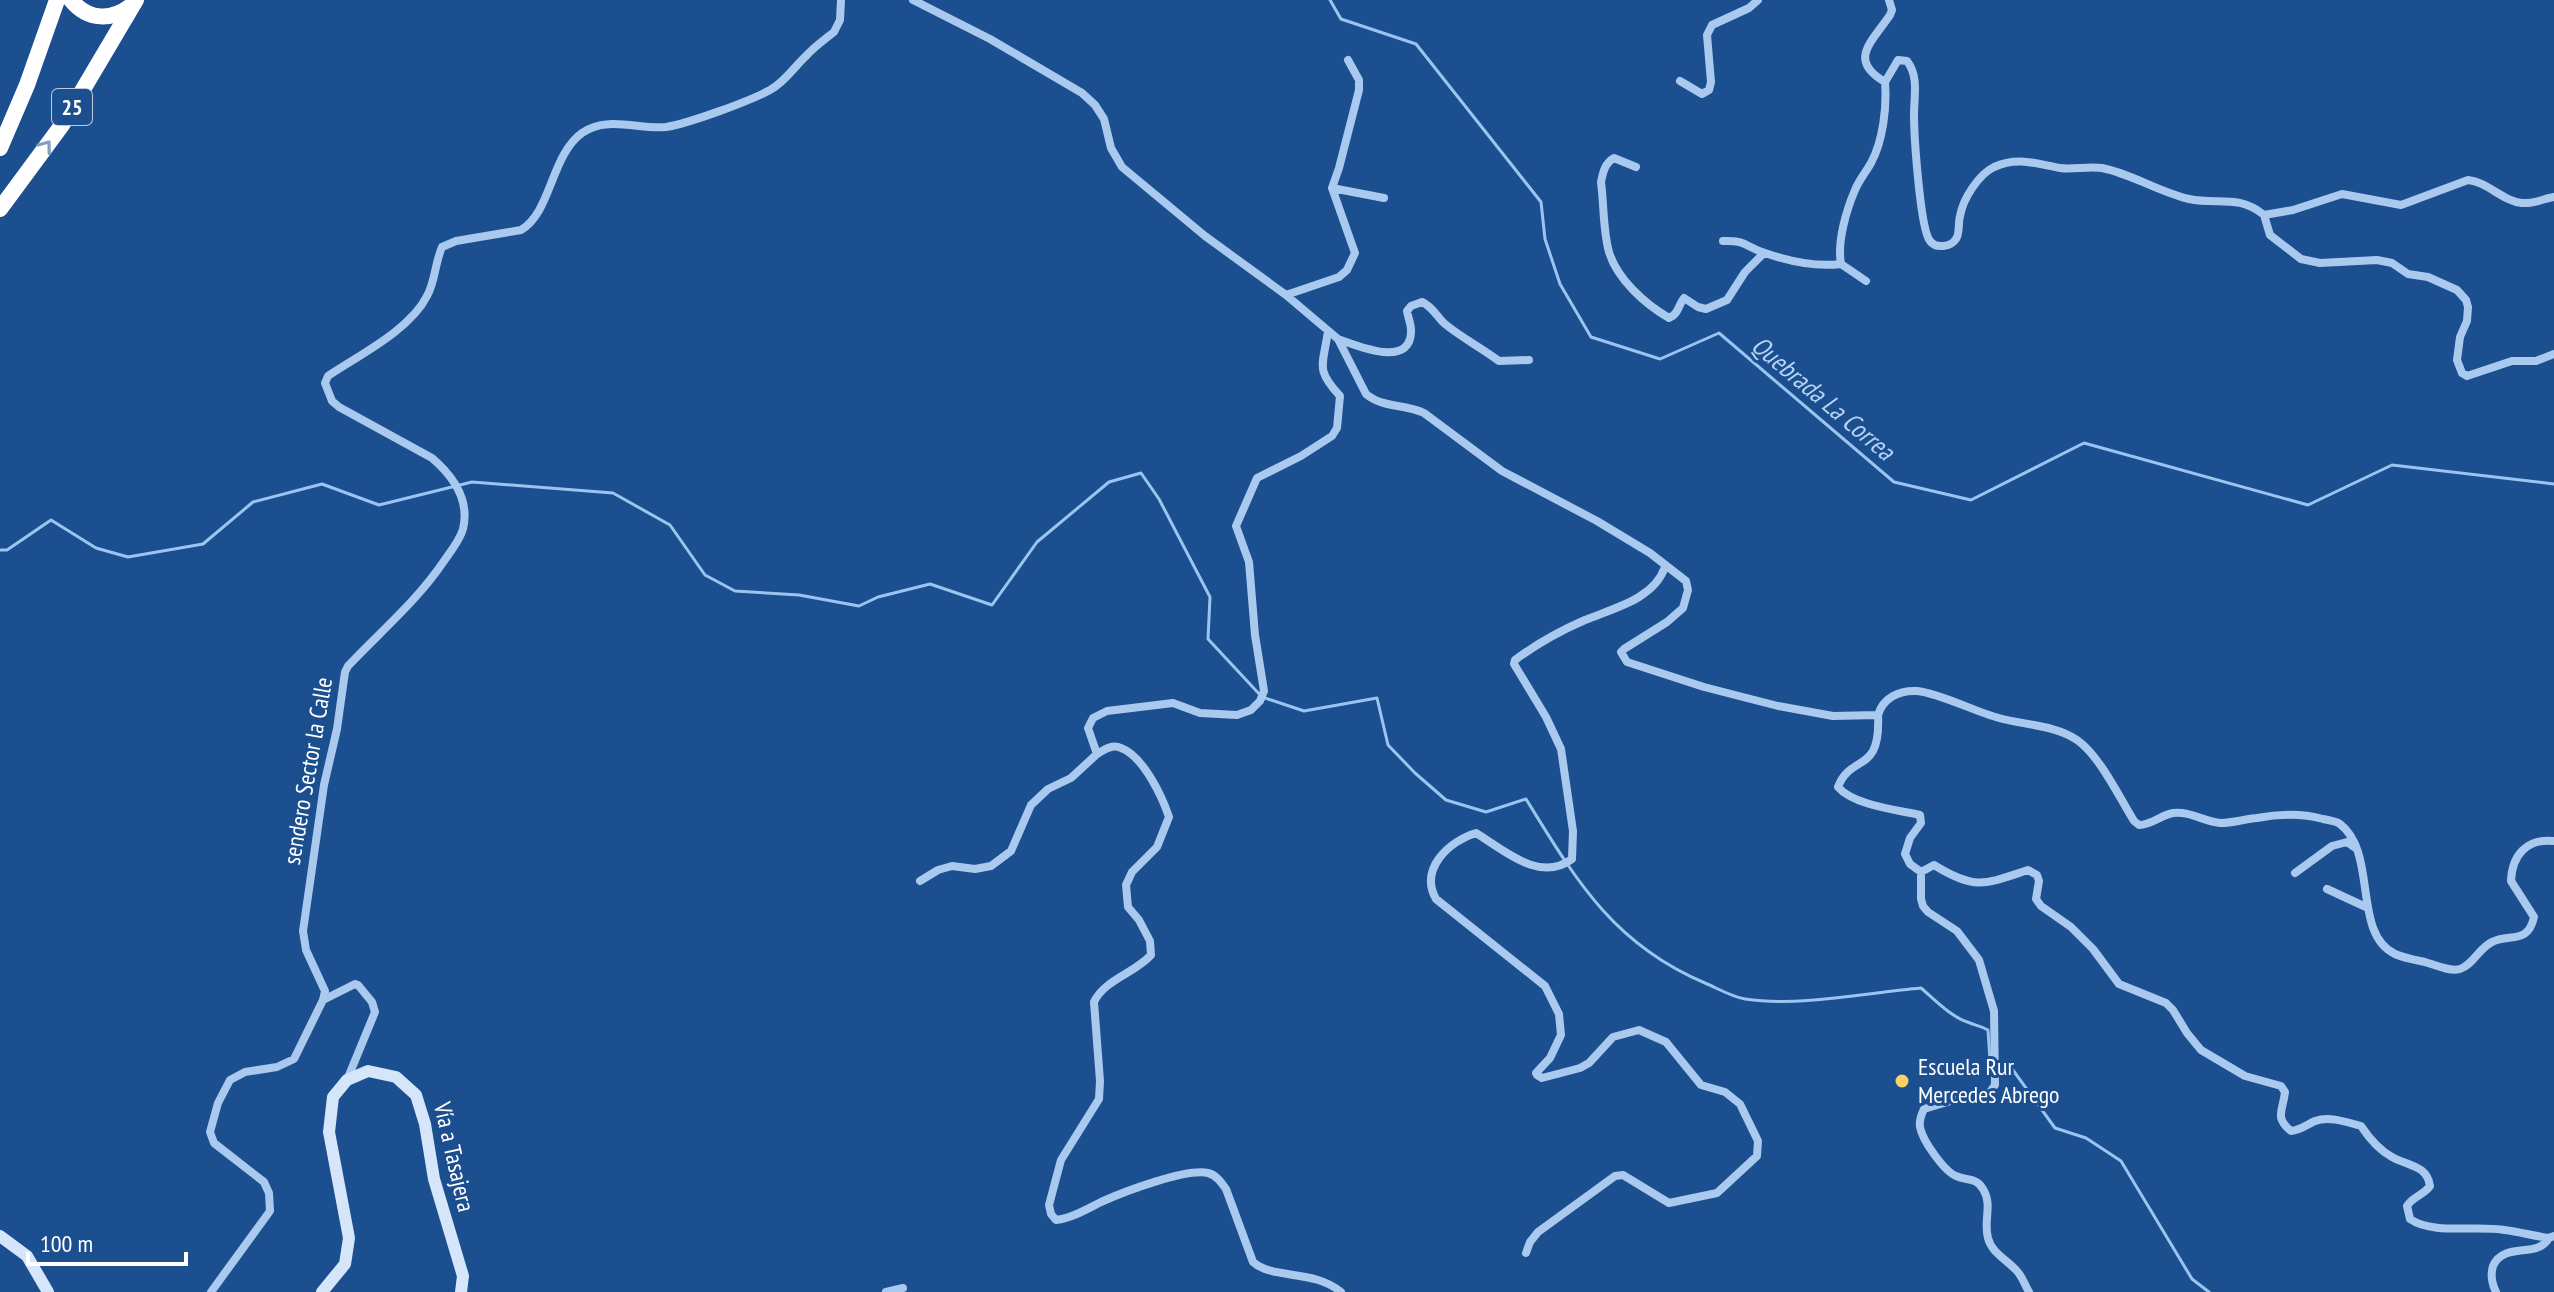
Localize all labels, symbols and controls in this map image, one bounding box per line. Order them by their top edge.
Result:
road number: 25 [52,89,92,125]
one-way arrow [37,140,51,155]
water label: Quebrada La Correa [1745,328,1903,468]
street label: sendero Sector la Calle [276,675,339,867]
place label: Escuela Rur Mercedes Abrego [1918,1051,2059,1110]
marker: Escuela Rur Mercedes Abrego [1893,1072,1911,1090]
street label: Vía a Tasajera [427,1098,482,1215]
scale bar [28,1216,186,1266]
text: 100 m [40,1228,93,1259]

